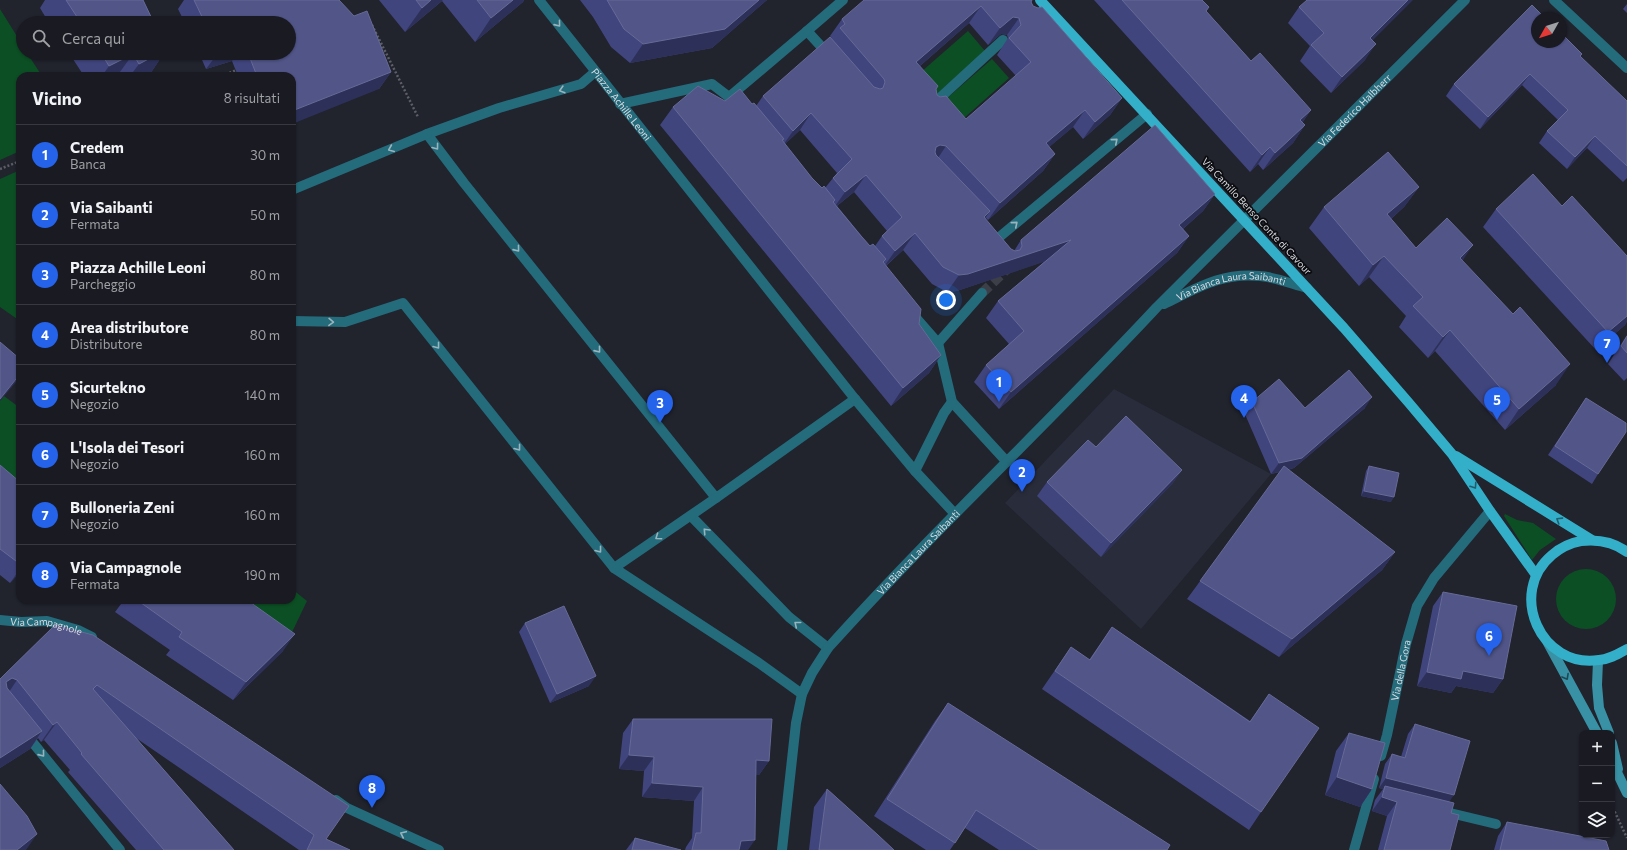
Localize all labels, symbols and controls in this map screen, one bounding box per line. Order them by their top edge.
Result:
north arrow [1531,12,1567,48]
search box [16,16,296,60]
one-way arrow [554,19,561,26]
icon: search [30,27,52,49]
text: Cerca qui [62,29,125,47]
street label: Piazza Achille Leoni [589,66,654,143]
street label: Via Federico Halbherr [1315,71,1393,149]
one-way arrow [558,85,565,94]
text: Vicino [32,88,82,109]
text: 8 risultati [224,90,280,106]
text: Credem [70,138,124,156]
one-way arrow [1110,138,1118,145]
one-way arrow [432,142,439,149]
one-way arrow [387,144,395,152]
text: 1 [42,147,48,163]
text: 30 m [250,147,280,163]
street label: Via Camillo Benso Conte di Cavour [1200,155,1314,277]
text: Banca [70,156,106,172]
text: Via Saibanti [70,198,153,216]
text: 2 [41,207,49,223]
text: 50 m [250,207,280,223]
text: Fermata [70,216,120,232]
one-way arrow [1011,221,1018,228]
one-way arrow [512,244,519,251]
text: Piazza Achille Leoni [70,258,206,276]
text: 3 [41,267,49,283]
text: 80 m [250,267,280,283]
street label: Via Bianca Laura Saibanti [1174,269,1287,303]
text: Parcheggio [70,276,136,292]
your location [936,290,956,310]
text: Area distributore [70,318,189,336]
one-way arrow [328,318,334,326]
text: 4 [41,327,49,343]
text: 80 m [250,327,280,343]
pin: 7 [1594,330,1620,363]
text: Distributore [70,336,142,352]
one-way arrow [433,341,440,348]
one-way arrow [593,346,600,353]
pin: 1 [986,369,1012,402]
text: Sicurtekno [70,378,146,396]
pin: 4 [1231,385,1257,418]
text: 5 [41,387,49,403]
text: 140 m [244,387,280,403]
pin: 5 [1484,387,1510,420]
pin: 3 [647,390,673,423]
text: Negozio [70,396,119,412]
text: L'Isola dei Tesori [70,438,184,456]
one-way arrow [513,443,520,450]
text: 6 [41,447,49,463]
text: 160 m [244,447,280,463]
text: Negozio [70,456,119,472]
pin: 2 [1009,459,1035,492]
one-way arrow [1469,482,1476,489]
text: Bulloneria Zeni [70,498,174,516]
text: 7 [41,507,49,523]
text: 160 m [244,507,280,523]
street label: Via Bianca Laura Saibanti [874,507,962,597]
text: Negozio [70,516,119,532]
one-way arrow [1556,517,1563,524]
one-way arrow [704,529,711,536]
one-way arrow [656,532,663,539]
one-way arrow [594,545,601,552]
text: Via Campagnole [70,558,182,576]
text: 8 [41,567,49,583]
text: 190 m [244,567,280,583]
text: Fermata [70,576,120,592]
street label: Via Campagnole [10,615,85,637]
one-way arrow [795,621,802,628]
pin: 6 [1476,623,1502,656]
street label: Via della Gora [1388,638,1413,702]
one-way arrow [1562,673,1569,680]
map controls [1579,730,1615,838]
button: + [1579,730,1615,766]
one-way arrow [38,749,45,756]
button: − [1579,766,1615,802]
pin: 8 [359,775,385,808]
button: layers [1579,802,1615,838]
one-way arrow [400,831,408,839]

